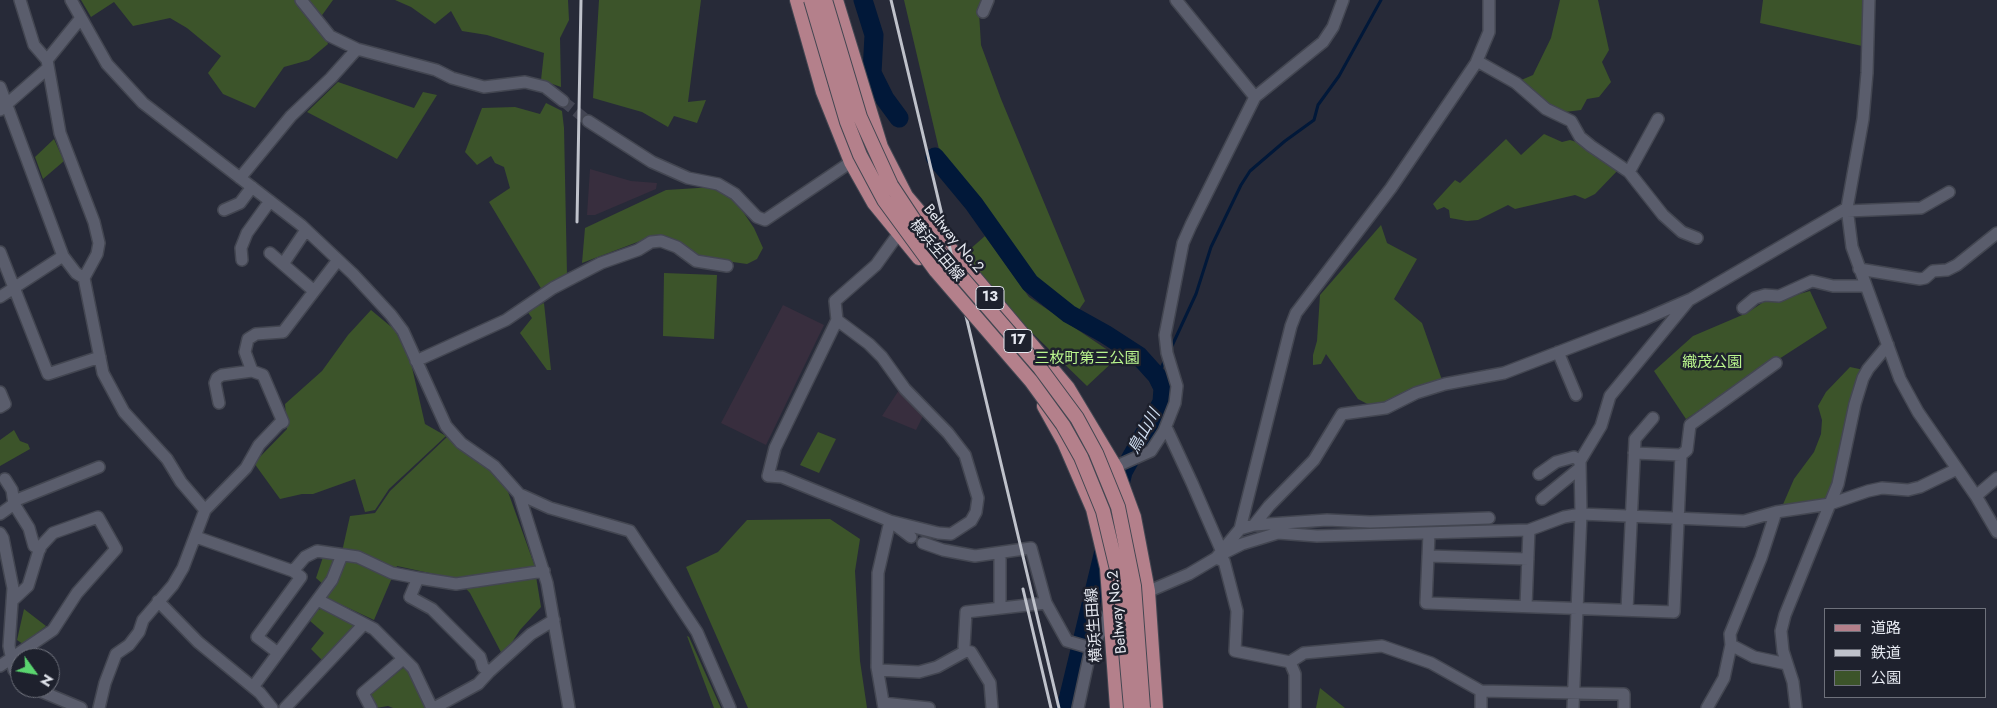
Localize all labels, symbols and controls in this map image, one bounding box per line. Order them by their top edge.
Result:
street label: Beltway No.2 [919,201,987,277]
street label: 横浜生田線 [905,216,967,286]
road number: 13 [976,286,1004,310]
road number: 17 [1004,330,1032,352]
park label: 三枚町第三公園 [1035,350,1139,368]
park label: 織茂公園 [1682,354,1742,372]
water label: 鳥山川 [1125,406,1165,458]
street label: Beltway No.2 [1105,569,1131,655]
street label: 横浜生田線 [1083,587,1107,663]
legend [1824,608,1987,698]
text: 道路 [1871,617,1901,639]
text: 鉄道 [1871,642,1901,664]
north arrow [10,648,60,698]
text: 公園 [1871,667,1901,689]
text: N [35,670,58,690]

